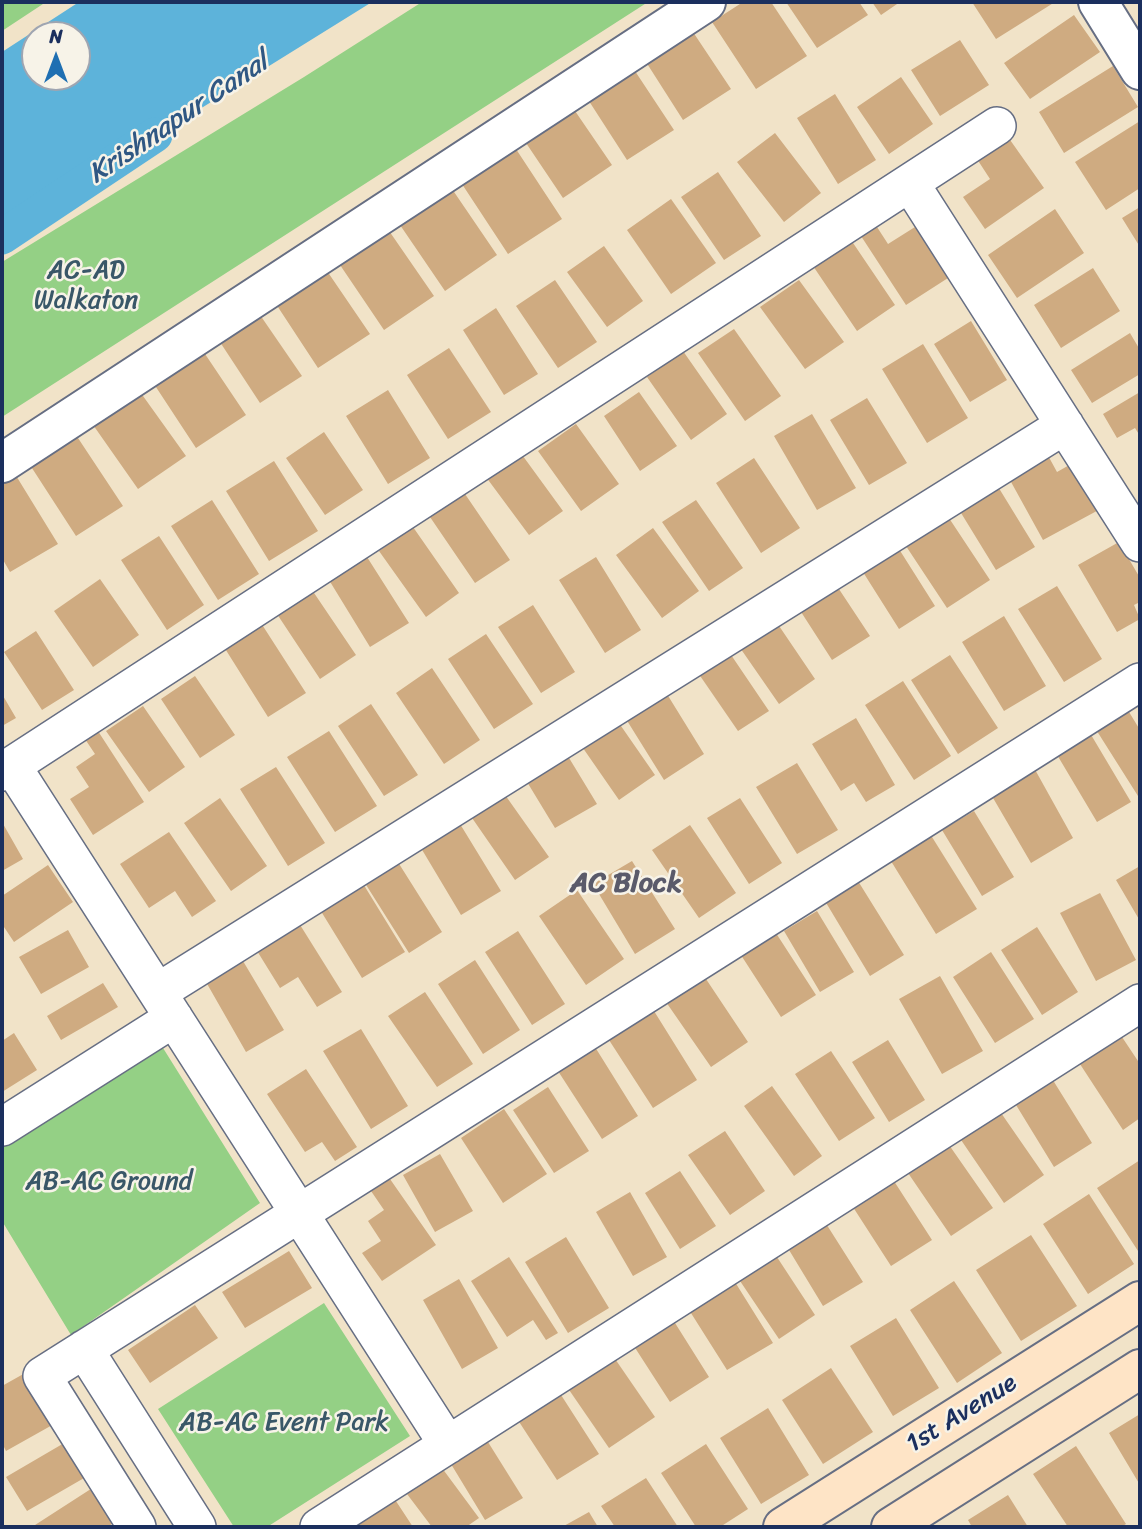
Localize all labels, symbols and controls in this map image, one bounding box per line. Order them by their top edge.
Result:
text: N [49,20,63,53]
north arrow [21,21,91,91]
water label: Krishnapur Canal [82,46,276,192]
park label: AC-AD Walkaton [34,255,138,316]
district label: AC Block [570,867,682,901]
park label: AB-AC Ground [25,1166,193,1198]
street label: 1st Avenue [901,1368,1023,1460]
park label: AB-AC Event Park [179,1407,389,1439]

